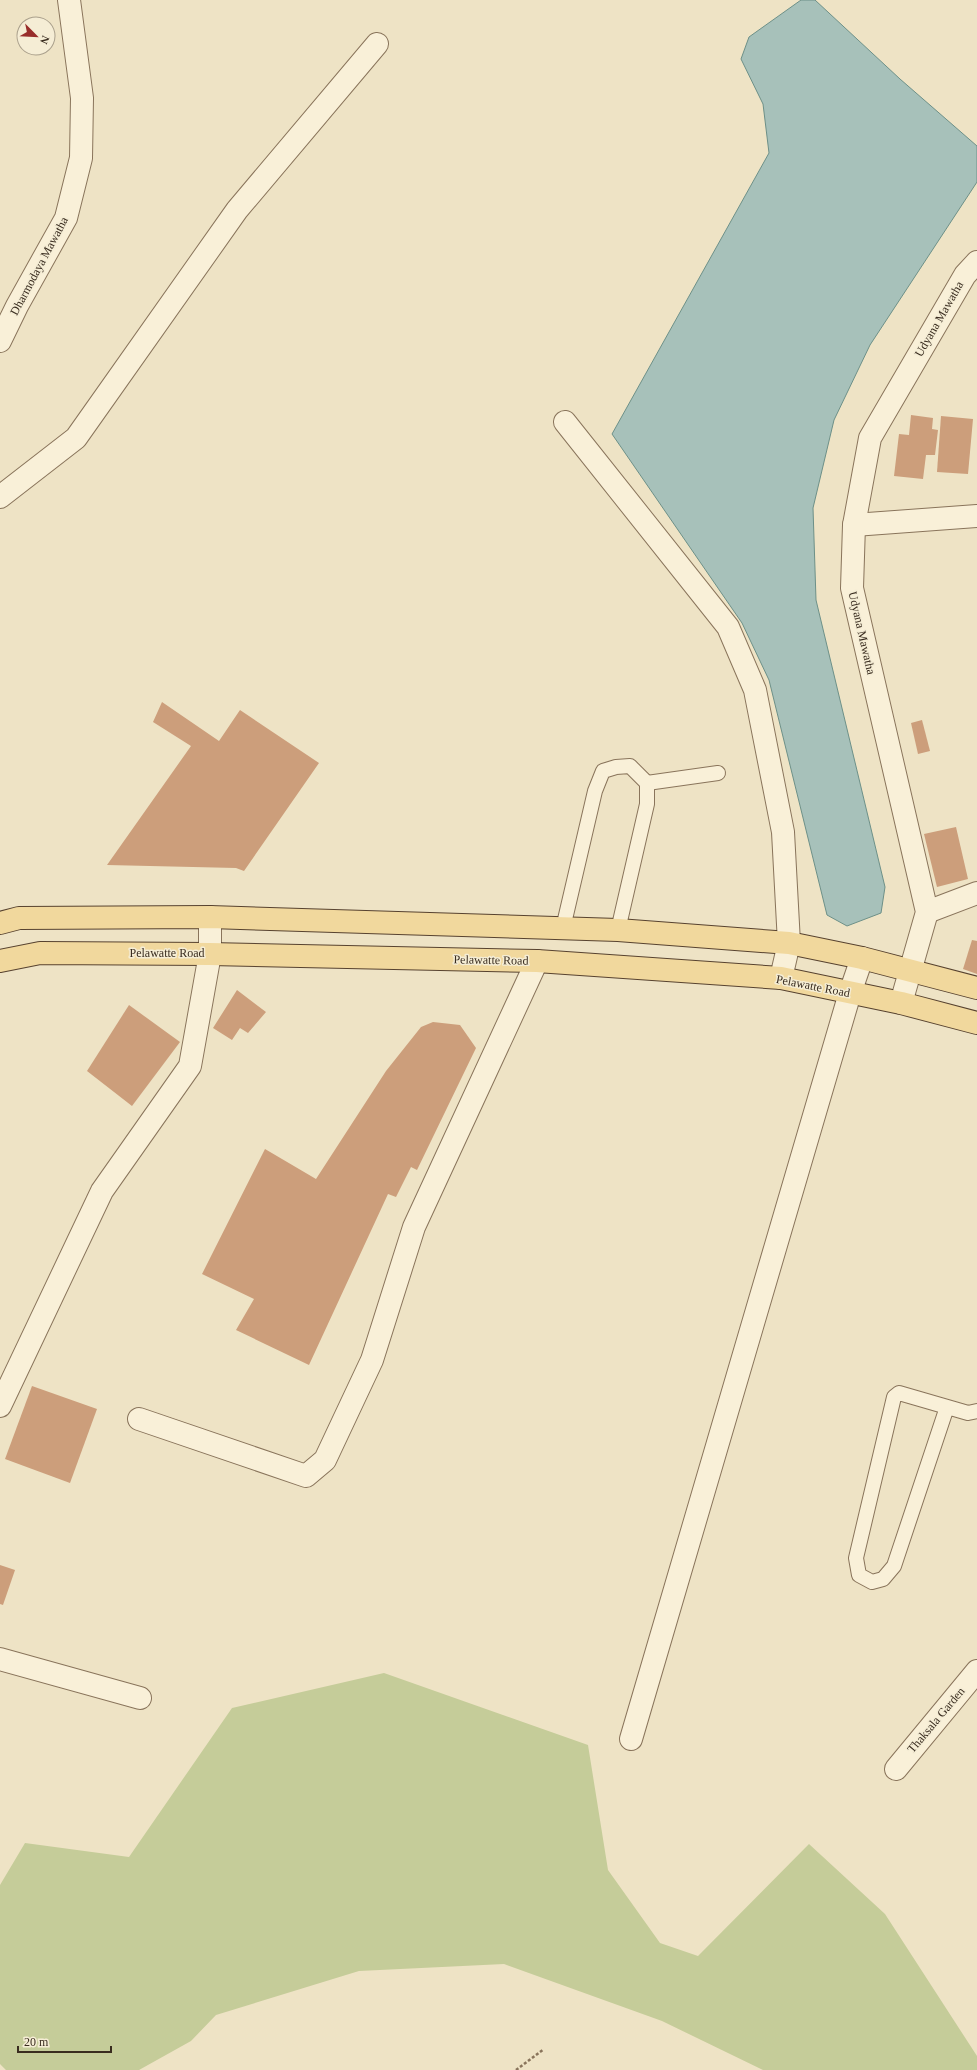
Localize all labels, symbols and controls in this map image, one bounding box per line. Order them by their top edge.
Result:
north arrow [16,16,56,56]
text: N [38,34,52,46]
street label: Dharmodaya Mawatha [7,214,71,318]
street label: Udyana Mawatha [912,278,967,359]
street label: Udyana Mawatha [846,590,879,677]
street label: Pelawatte Road [130,946,204,960]
street label: Pelawatte Road [453,952,529,968]
street label: Pelawatte Road [775,972,851,1000]
street label: Thaksala Garden [904,1684,968,1756]
scale bar [18,2028,111,2054]
text: 20 m [24,2035,49,2049]

